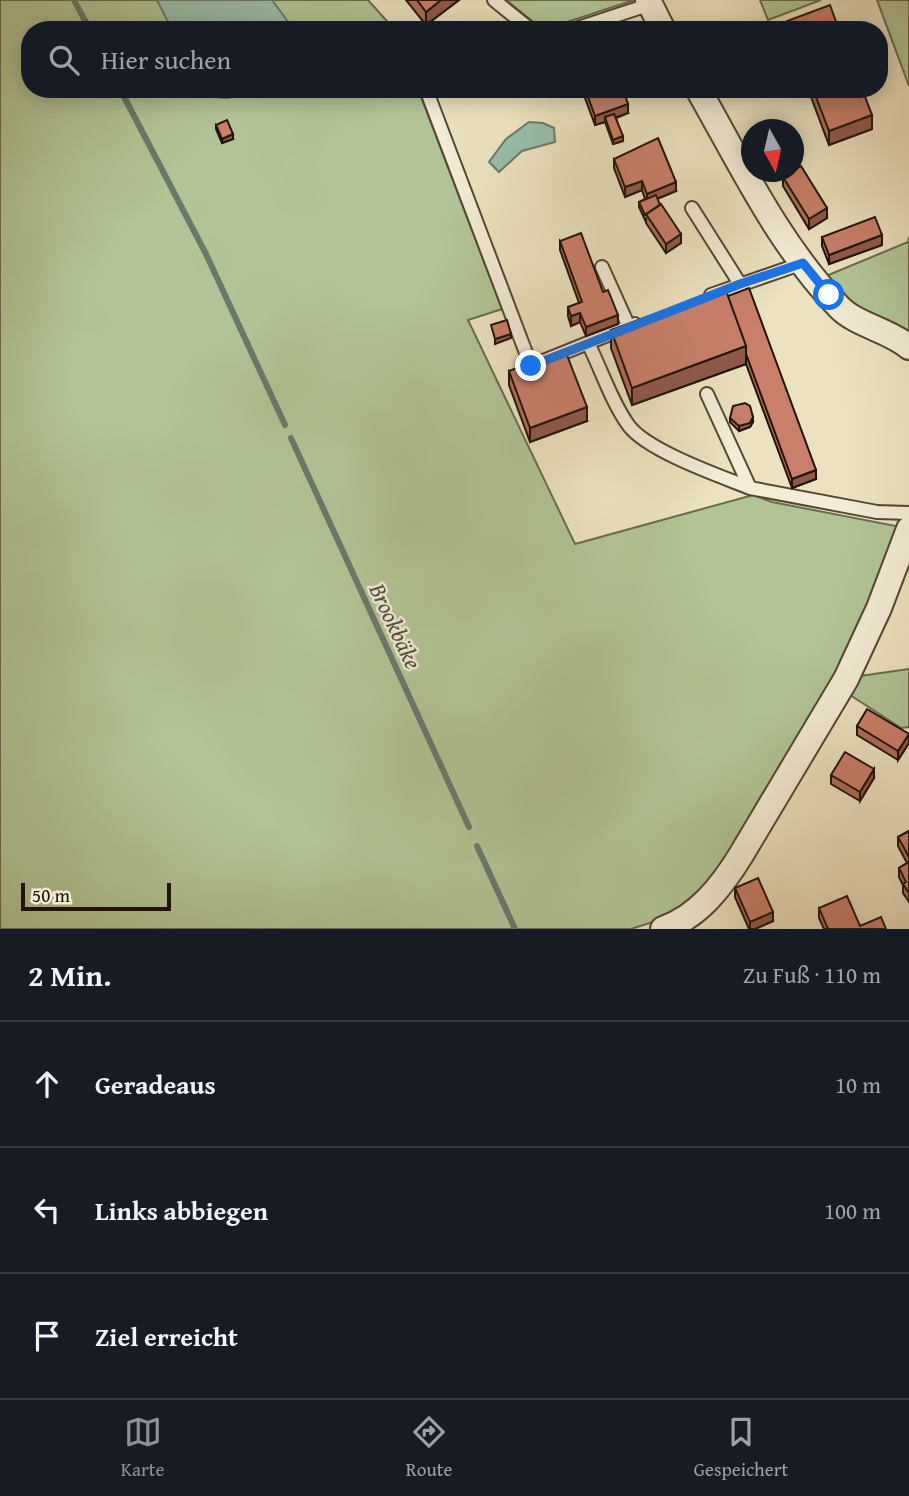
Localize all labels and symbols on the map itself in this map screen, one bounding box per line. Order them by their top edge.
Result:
north arrow [741,119,804,182]
route start [813,279,844,310]
route end [515,350,546,381]
water label: Brookbäke [361,577,430,674]
scale bar [21,880,172,912]

